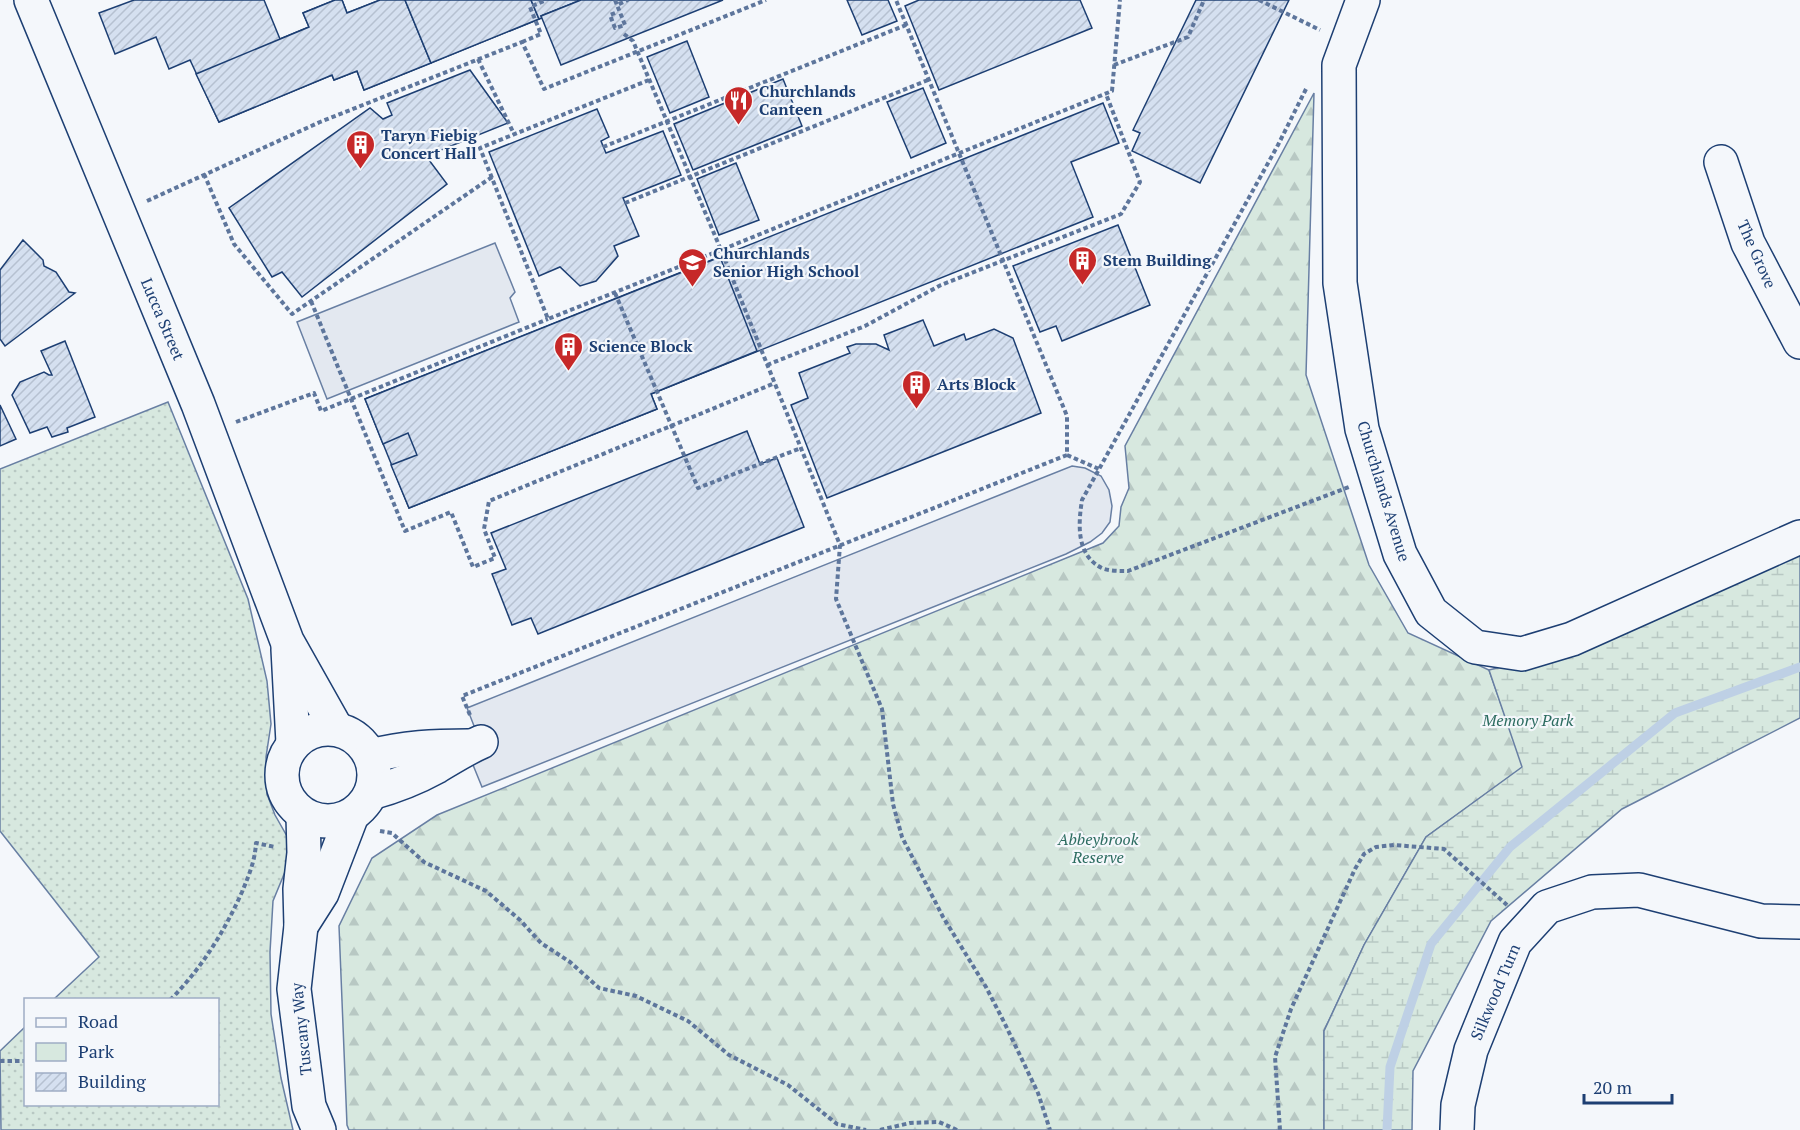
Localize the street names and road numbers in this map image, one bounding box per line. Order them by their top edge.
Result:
street label: The Grove [1732,216,1782,292]
street label: Lucca Street [136,275,190,364]
street label: Churchlands Avenue [1352,418,1416,564]
street label: Silkwood Turn [1465,940,1525,1044]
street label: Tuscany Way [285,981,317,1076]

